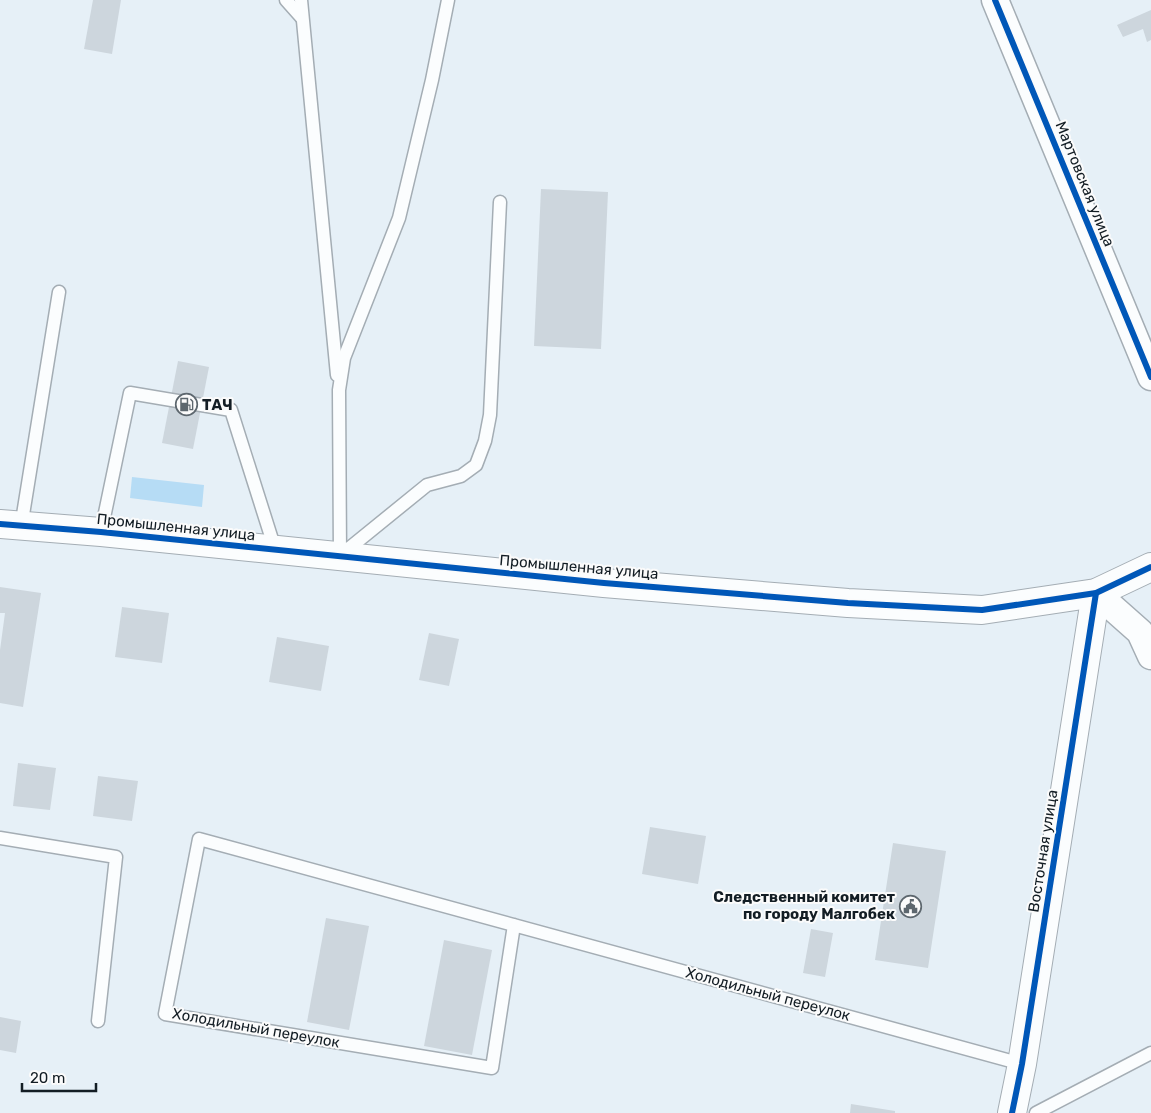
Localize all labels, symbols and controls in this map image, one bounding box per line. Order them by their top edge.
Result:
street label: Мартовская улица [1052,119,1118,249]
fuel station icon: ТАЧ [174,393,198,417]
place label: ТАЧ [202,396,233,414]
street label: Промышленная улица [96,510,256,544]
street label: Промышленная улица [499,551,659,583]
street label: Восточная улица [1024,788,1062,914]
place label: Следственный комитет по городу Малгобек [713,888,896,923]
public building icon: Следственный комитет по городу Малгобек [899,894,923,918]
street label: Холодильный переулок [684,963,852,1025]
street label: Холодильный переулок [171,1004,341,1052]
scale bar [22,1060,96,1092]
text: 20 m [30,1069,65,1087]

